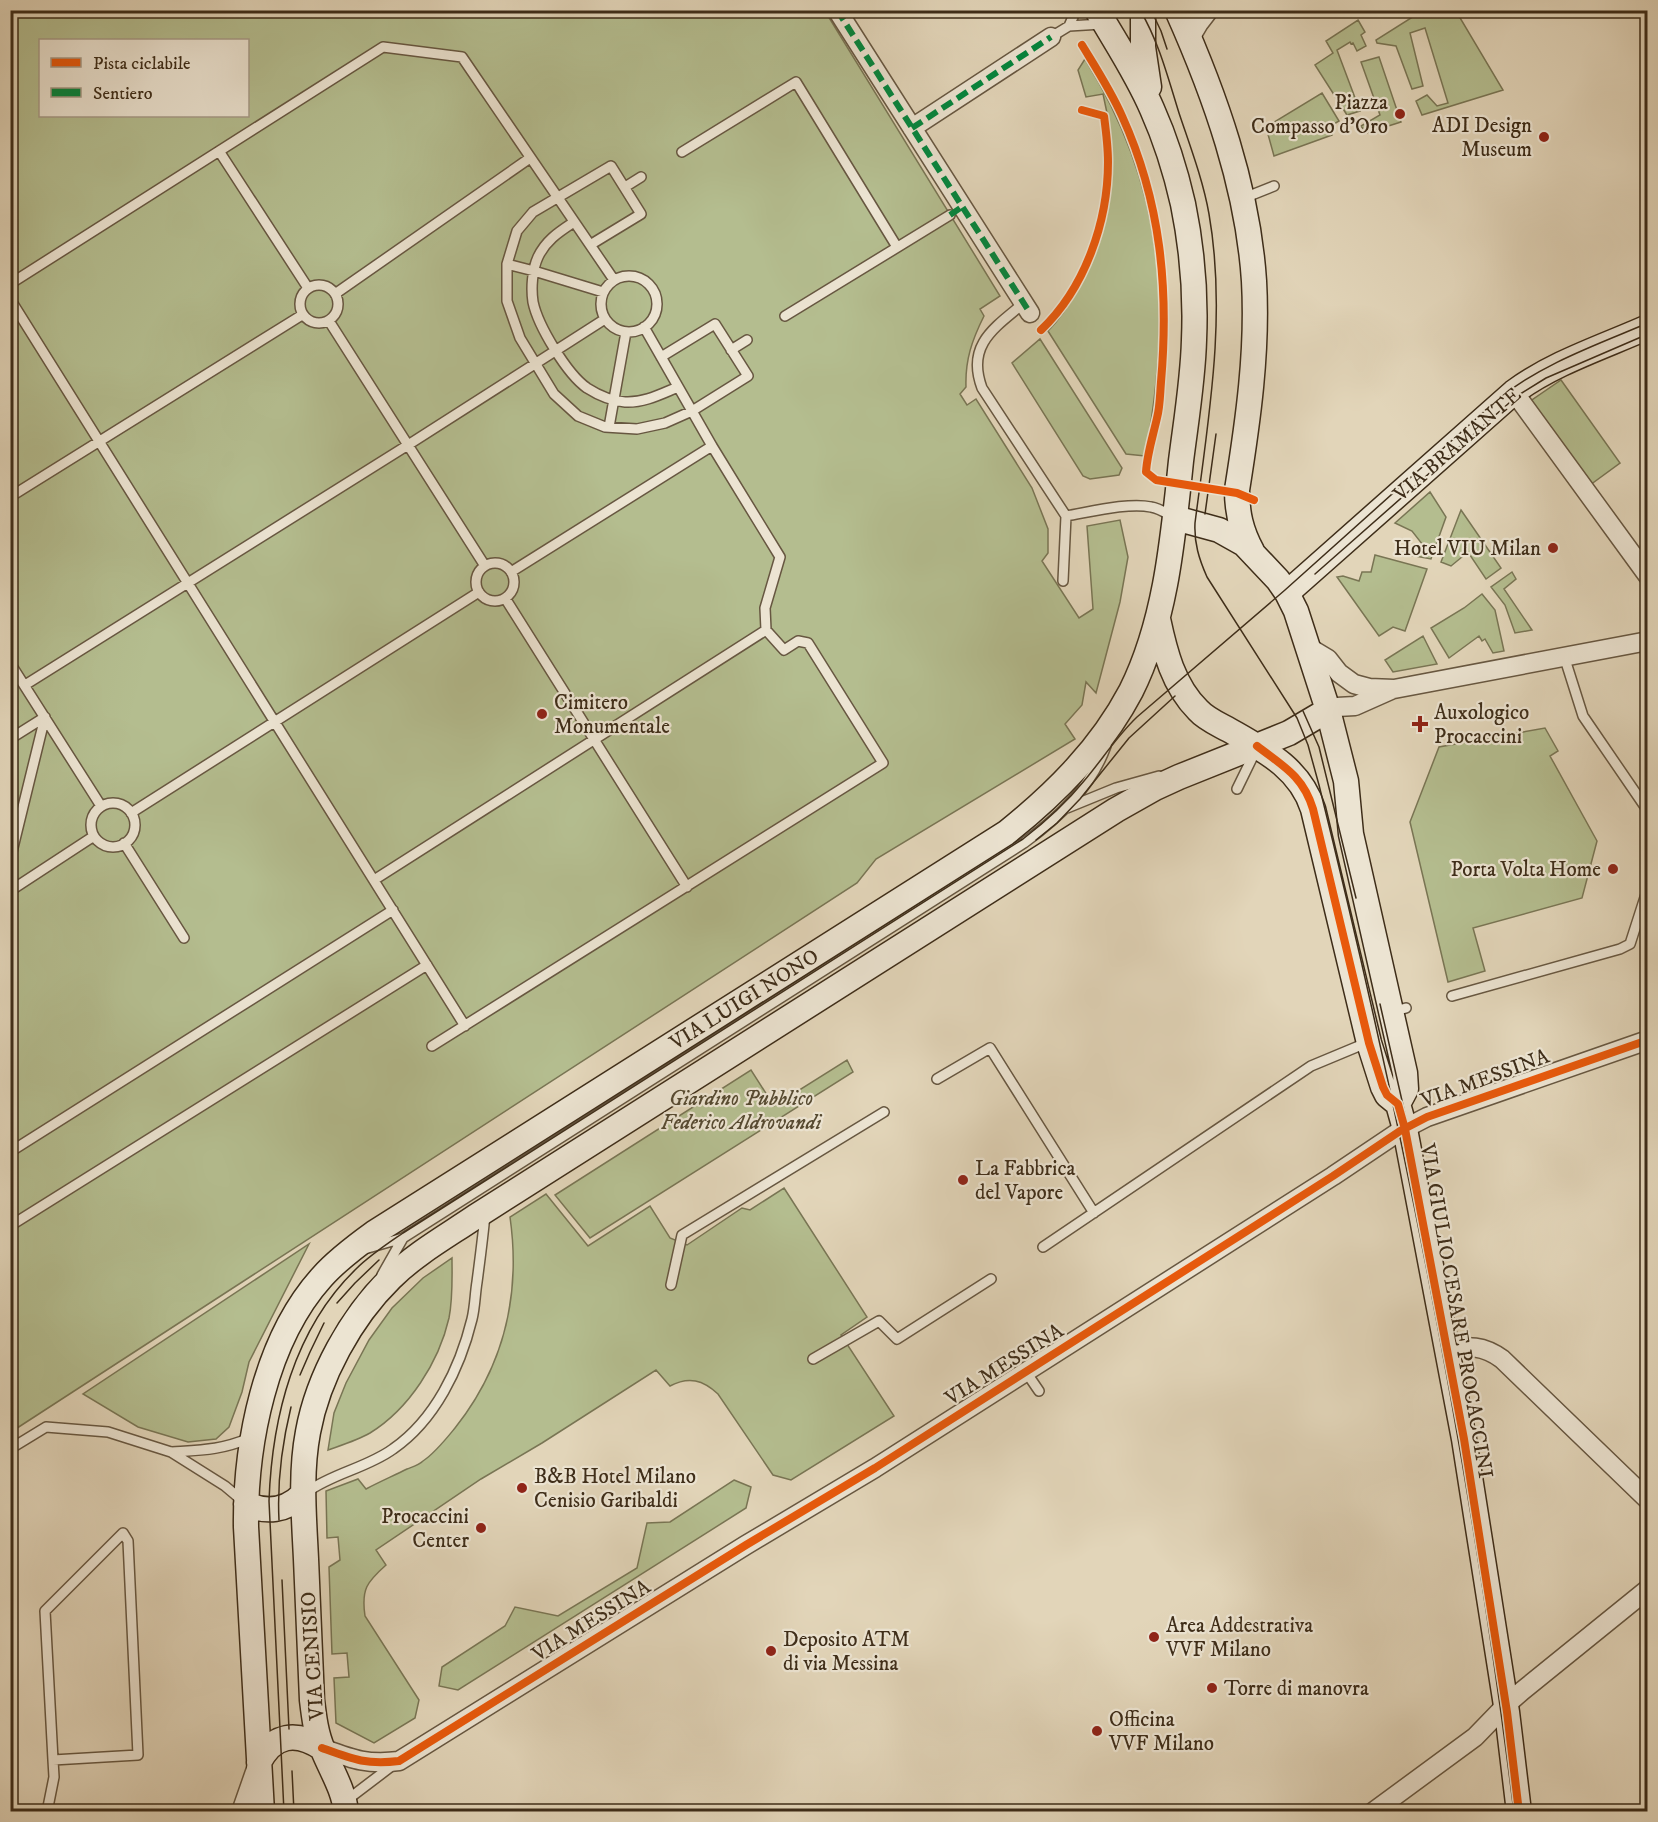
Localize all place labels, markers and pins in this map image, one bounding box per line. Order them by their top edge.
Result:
place label: Piazza Compasso d’Oro [1251,90,1388,140]
marker: Piazza Compasso d’Oro [1393,107,1407,121]
place label: ADI Design Museum [1432,113,1532,163]
marker: ADI Design Museum [1537,130,1551,144]
place label: Hotel VIU Milan [1394,536,1541,562]
marker: Hotel VIU Milan [1546,541,1560,555]
place label: Cimitero Monumentale [554,690,670,740]
place label: Auxologico Procaccini [1434,700,1529,750]
marker: Cimitero Monumentale [535,707,549,721]
marker: Auxologico Procaccini [1411,715,1429,733]
place label: Porta Volta Home [1451,857,1601,883]
marker: Porta Volta Home [1606,862,1620,876]
place label: La Fabbrica del Vapore [975,1156,1076,1206]
marker: La Fabbrica del Vapore [956,1173,970,1187]
place label: B&B Hotel Milano Cenisio Garibaldi [534,1464,696,1514]
marker: B&B Hotel Milano Cenisio Garibaldi [515,1481,529,1495]
place label: Procaccini Center [381,1504,469,1554]
marker: Procaccini Center [474,1521,488,1535]
place label: Area Addestrativa VVF Milano [1165,1613,1313,1663]
place label: Deposito ATM di via Messina [783,1627,910,1677]
marker: Area Addestrativa VVF Milano [1147,1630,1161,1644]
marker: Deposito ATM di via Messina [764,1644,778,1658]
place label: Torre di manovra [1224,1676,1369,1702]
marker: Torre di manovra [1205,1681,1219,1695]
place label: Officina VVF Milano [1108,1707,1214,1757]
marker: Officina VVF Milano [1090,1724,1104,1738]

